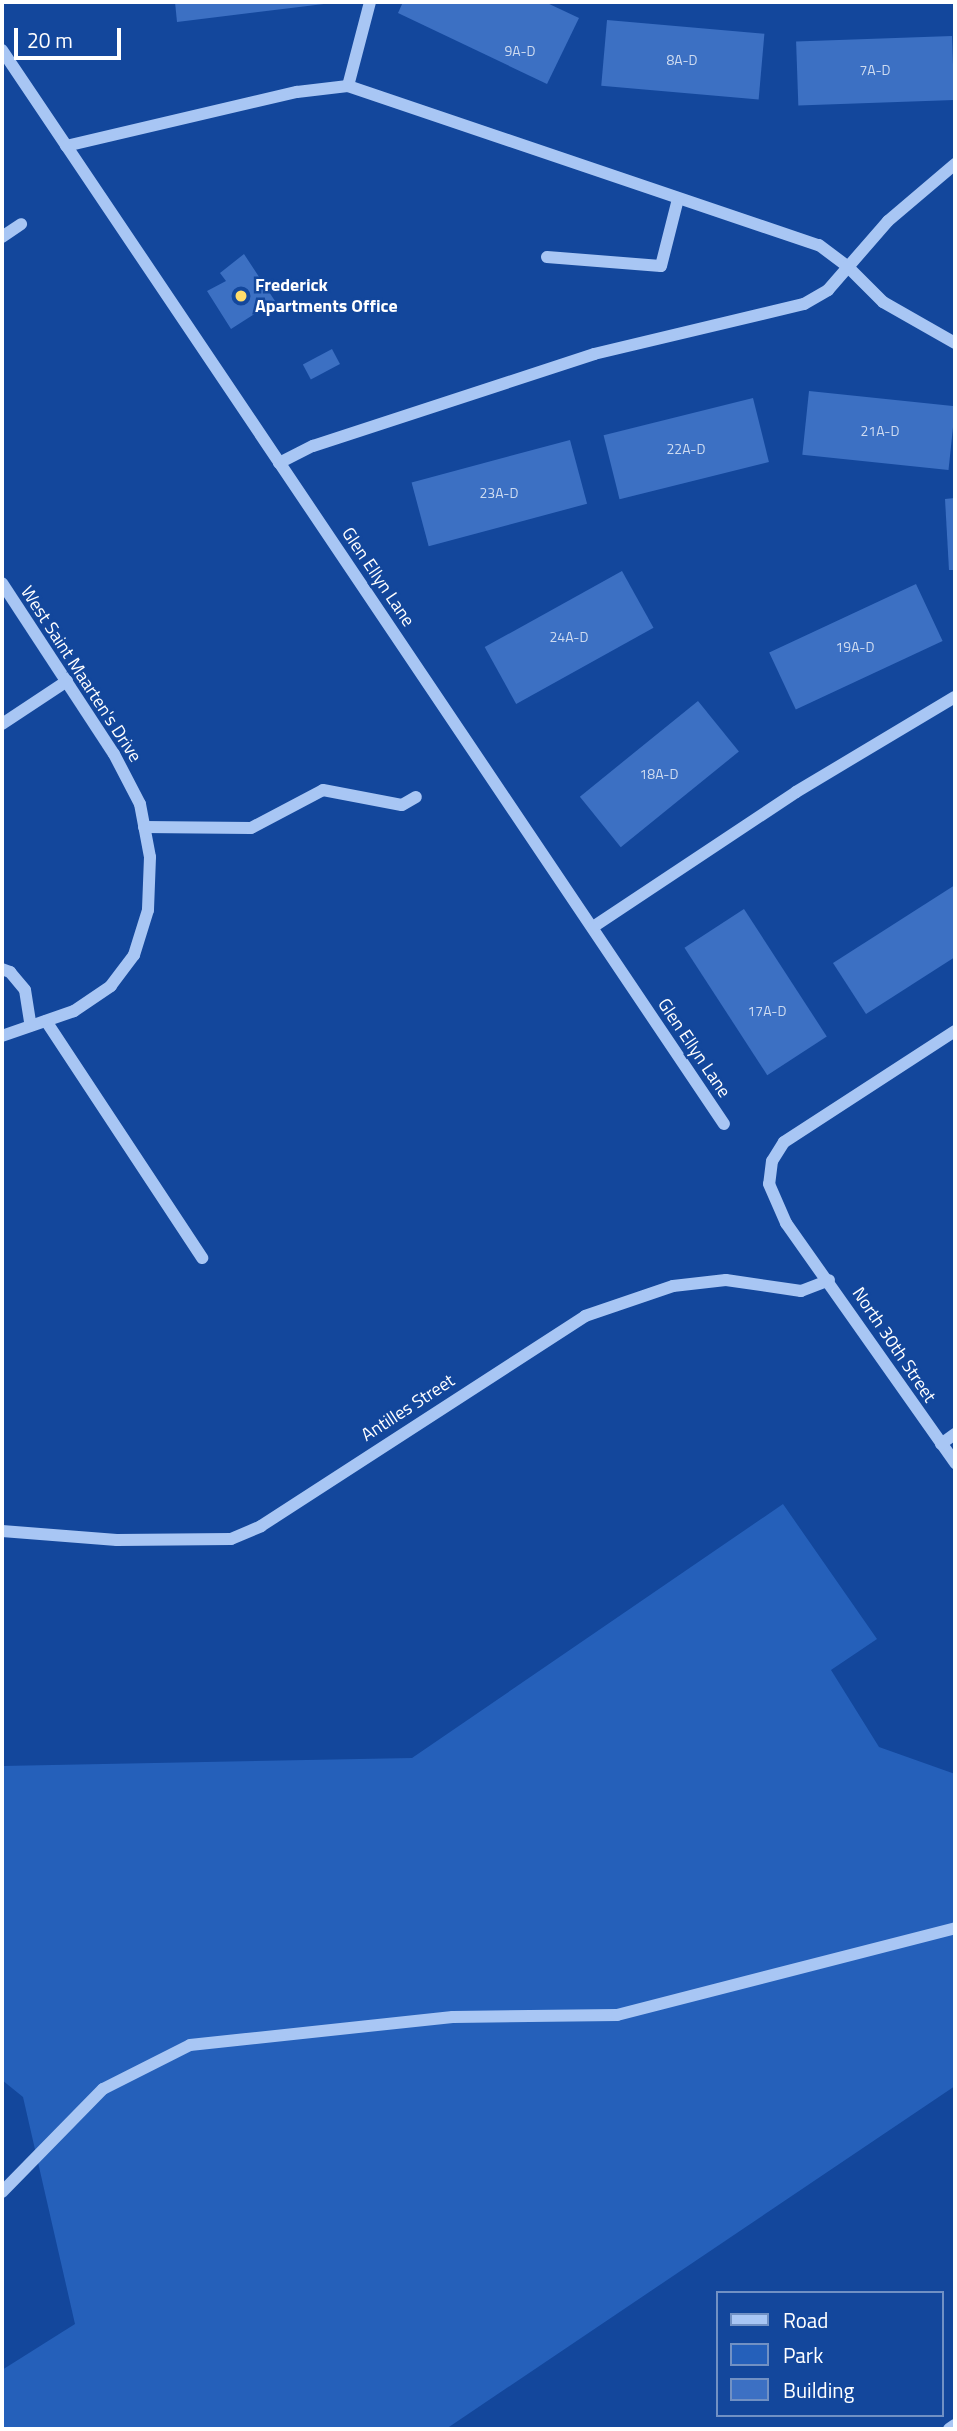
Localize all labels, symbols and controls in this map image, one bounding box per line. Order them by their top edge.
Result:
scale bar [18,14,124,58]
text: 20 m [27,24,73,56]
house number: 9A-D [504,43,536,59]
house number: 8A-D [666,52,698,68]
house number: 7A-D [859,62,891,78]
place label: Frederick Apartments Office [255,275,398,318]
marker: Frederick Apartments Office [233,288,249,304]
house number: 21A-D [860,423,900,439]
house number: 22A-D [666,441,706,457]
house number: 23A-D [479,485,519,501]
street label: Glen Ellyn Lane [337,523,419,631]
street label: West Saint Maarten's Drive [16,582,146,766]
house number: 24A-D [549,629,589,645]
house number: 19A-D [835,639,875,655]
house number: 18A-D [639,766,679,782]
street label: Glen Ellyn Lane [653,994,735,1102]
house number: 17A-D [747,1003,787,1019]
street label: North 30th Street [848,1283,940,1407]
street label: Antilles Street [357,1370,459,1446]
legend [716,2291,943,2417]
text: Road [783,2304,828,2336]
text: Park [783,2339,823,2371]
text: Building [783,2374,854,2406]

